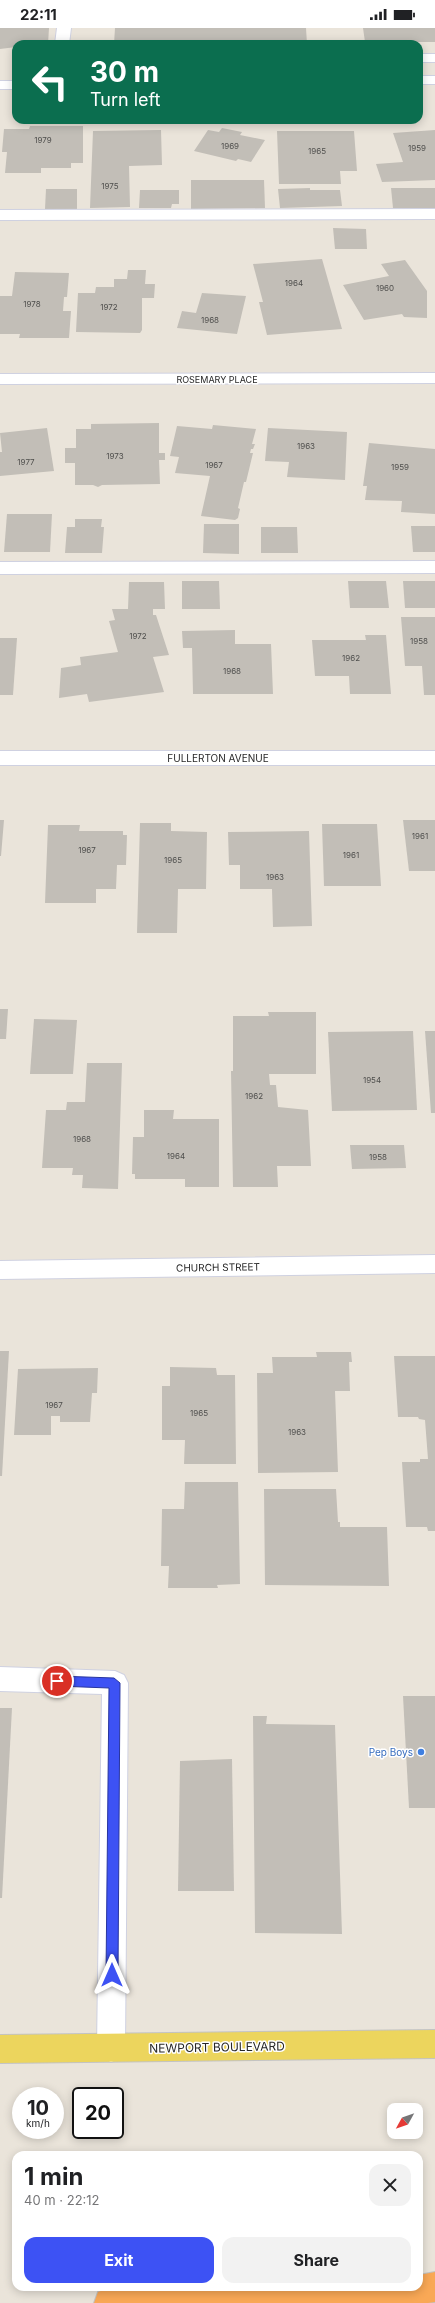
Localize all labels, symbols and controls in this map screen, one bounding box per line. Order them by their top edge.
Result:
text: 22:11 [20,5,57,24]
text: 30 m [90,55,159,89]
icon: left [24,56,76,108]
text: Turn left [90,89,160,110]
house number: 1979 [34,135,52,145]
house number: 1969 [221,141,239,151]
house number: 1959 [408,143,426,153]
house number: 1965 [308,146,326,156]
house number: 1975 [101,181,119,191]
house number: 1964 [285,278,303,288]
house number: 1960 [376,283,394,293]
house number: 1978 [23,299,41,309]
house number: 1972 [100,302,118,312]
house number: 1968 [201,315,219,325]
street label: ROSEMARY PLACE [176,374,258,385]
house number: 1963 [297,441,315,451]
house number: 1973 [106,451,124,461]
house number: 1977 [17,457,35,467]
house number: 1967 [205,460,223,470]
house number: 1959 [391,462,409,472]
house number: 1972 [129,631,147,641]
house number: 1958 [410,636,428,646]
house number: 1962 [342,653,360,663]
house number: 1968 [223,666,241,676]
street label: FULLERTON AVENUE [167,752,269,764]
house number: 1961 [412,831,428,841]
house number: 1967 [78,845,96,855]
house number: 1961 [343,850,359,860]
house number: 1965 [164,855,182,865]
house number: 1963 [266,872,284,882]
house number: 1954 [363,1075,381,1085]
house number: 1962 [245,1091,263,1101]
house number: 1968 [73,1134,91,1144]
house number: 1964 [167,1151,185,1161]
house number: 1958 [369,1152,387,1162]
street label: CHURCH STREET [176,1260,260,1274]
house number: 1967 [45,1400,63,1410]
house number: 1965 [190,1408,208,1418]
house number: 1963 [288,1427,306,1437]
pin [40,1664,74,1698]
icon: arrive [46,1670,68,1692]
place label: Pep Boys [369,1746,413,1758]
marker: Pep Boys [416,1747,426,1757]
position arrow [91,1954,133,1996]
street label: NEWPORT BOULEVARD [149,2038,285,2056]
speed limit sign: 20 [72,2087,124,2139]
text: 10 [27,2096,49,2120]
north arrow [387,2103,423,2139]
map controls [387,2103,423,2139]
text: km/h [26,2117,50,2129]
text: 1 min [24,2162,83,2191]
button: close [369,2164,411,2206]
text: 40 m · 22:12 [24,2192,100,2208]
button: Exit [24,2237,214,2283]
button: Share [222,2237,411,2283]

